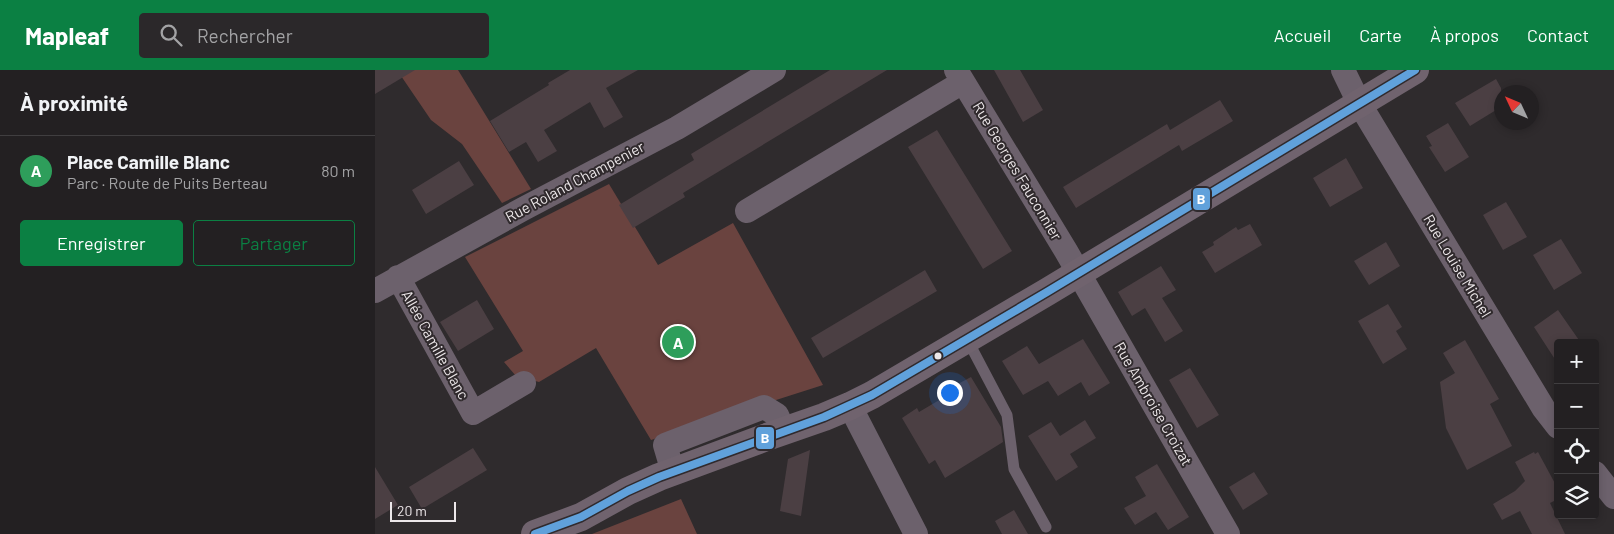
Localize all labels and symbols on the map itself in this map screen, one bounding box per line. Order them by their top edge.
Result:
north arrow [1494,85,1539,130]
street label: Rue Georges Fauconnier [969,98,1067,243]
street label: Rue Roland Champenier [502,137,647,225]
line badge: B [1192,187,1211,211]
text: B [1197,190,1205,207]
street label: Rue Louise Michel [1420,211,1496,320]
street label: Allée Camille Blanc [398,287,473,402]
pin: A [662,323,694,361]
street label: Rue Ambroise Croizat [1111,338,1197,469]
unlabelled marker [933,351,943,361]
your location [937,380,963,406]
line badge: B [755,426,775,450]
text: B [761,429,769,446]
scale bar [390,499,456,522]

